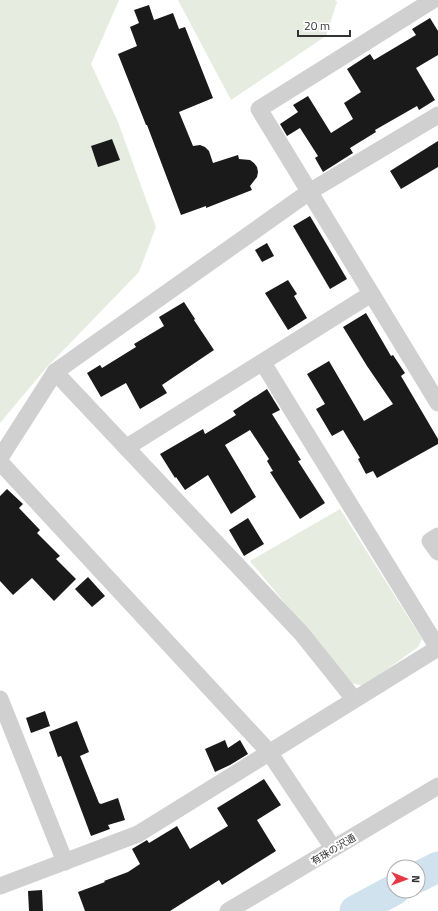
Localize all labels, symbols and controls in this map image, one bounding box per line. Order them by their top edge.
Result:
scale bar [298,12,350,38]
text: 20 m [304,16,330,35]
street label: 有珠の沢通 [308,830,359,869]
north arrow [386,859,426,899]
text: N [408,875,424,883]

